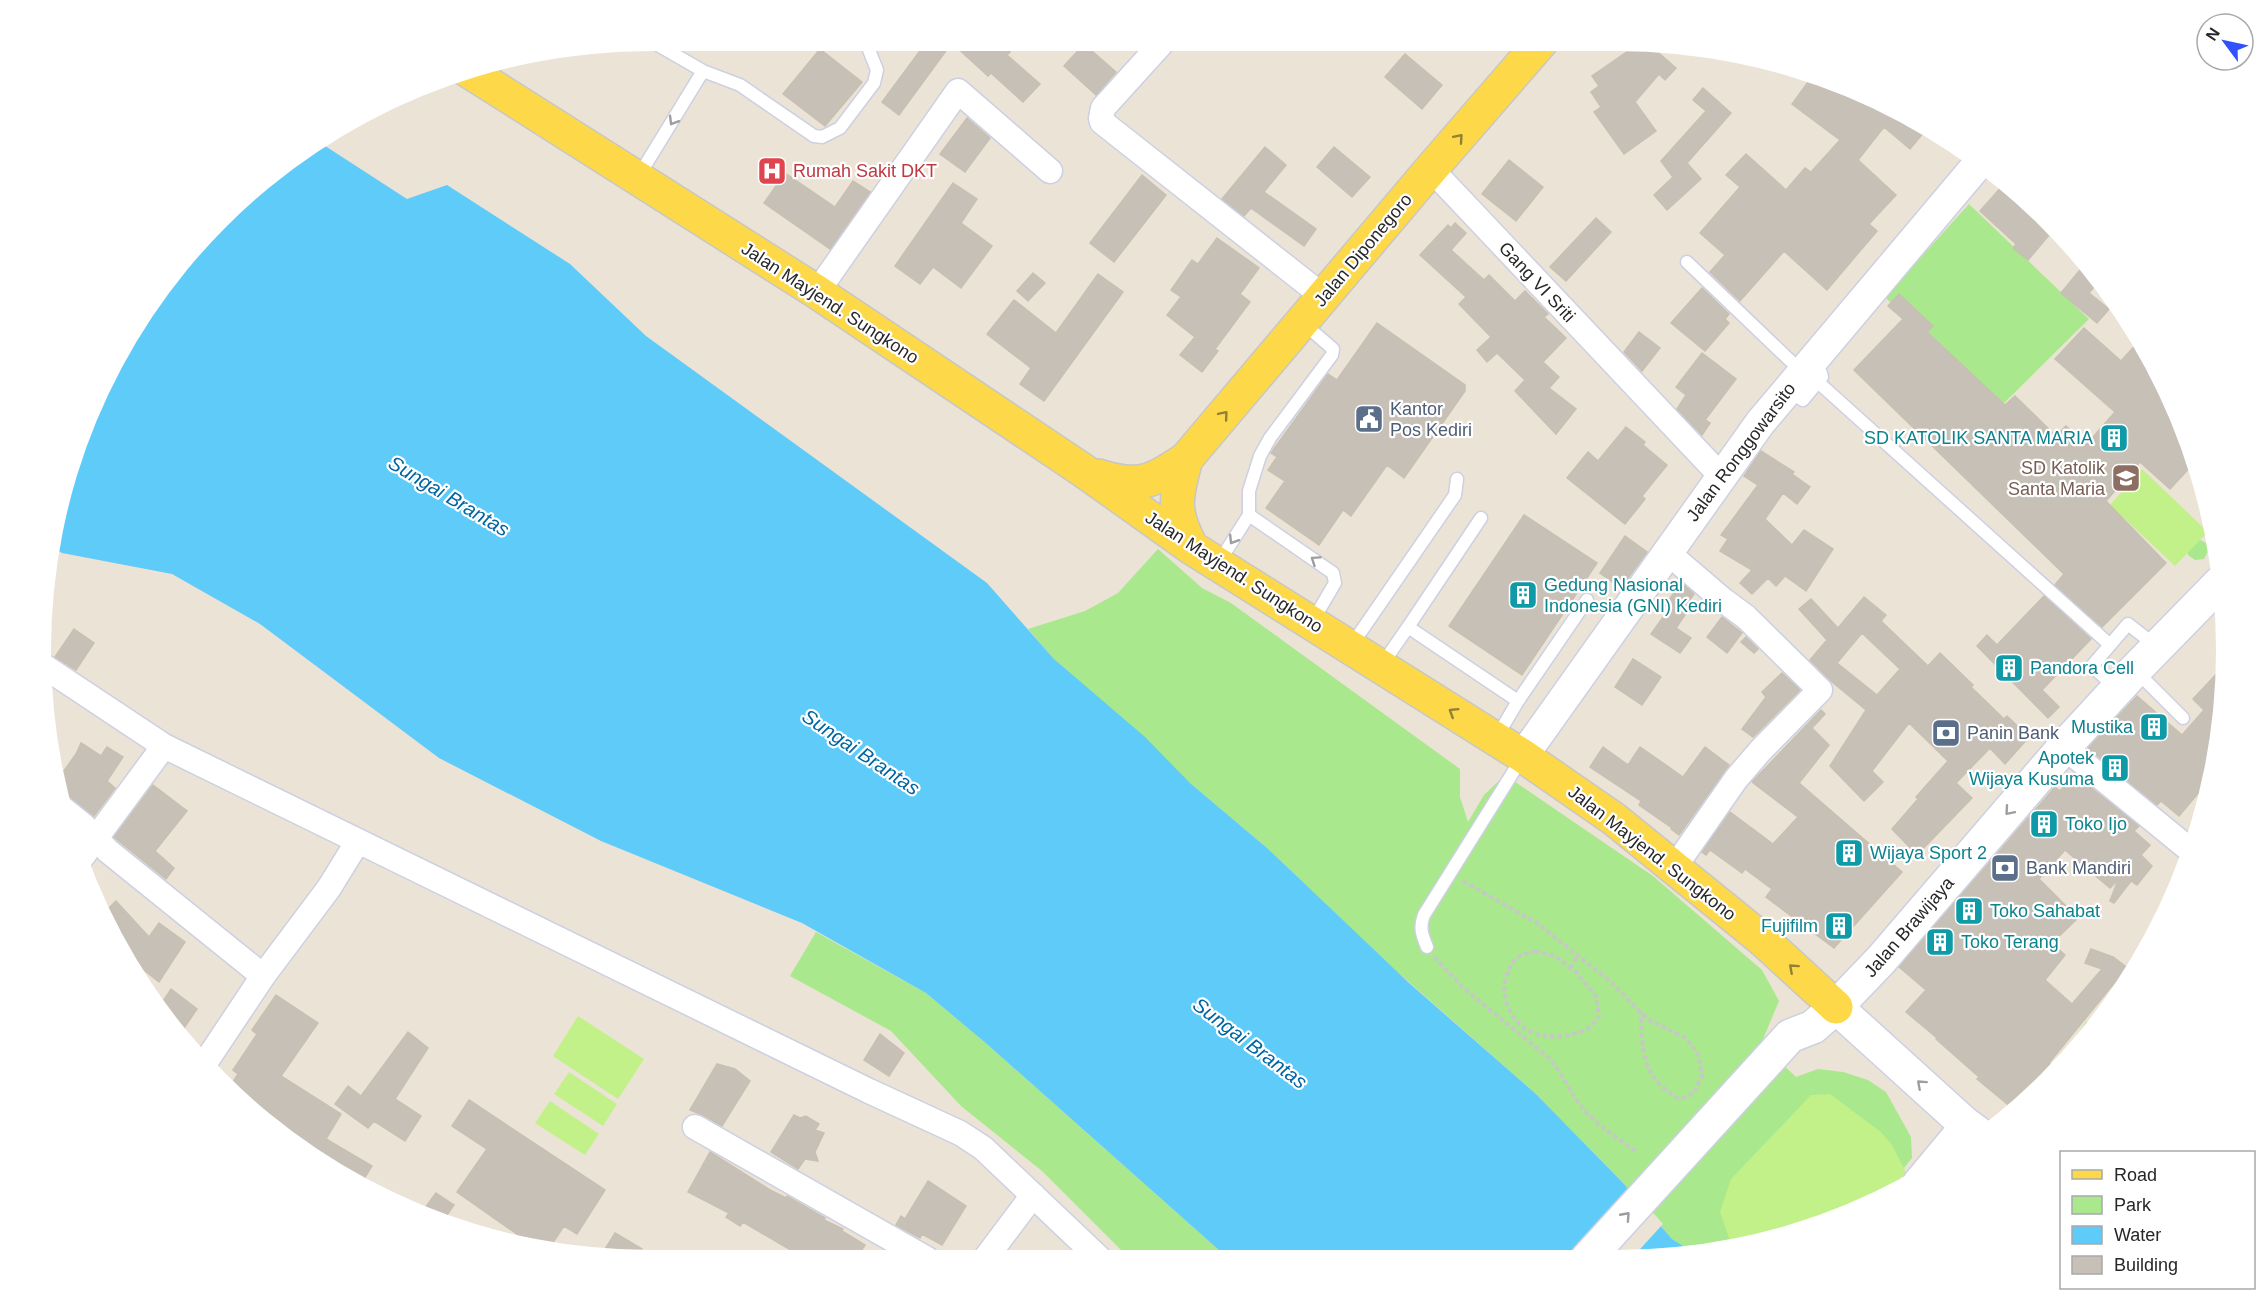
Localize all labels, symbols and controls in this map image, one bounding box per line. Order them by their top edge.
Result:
north arrow [2195,12,2255,72]
text: N [2203,25,2223,44]
one-way arrow [668,115,680,125]
one-way arrow [1451,134,1462,145]
hospital icon: Rumah Sakit DKT [756,155,788,187]
place label: Rumah Sakit DKT [793,161,937,181]
street label: Jalan Diponegoro [1310,190,1416,310]
street label: Jalan Mayjend. Sungkono [738,238,922,368]
street label: Gang VI Sriti [1495,238,1579,326]
street label: Jalan Ronggowarsito [1682,379,1800,525]
place label: Kantor Pos Kediri [1390,399,1472,440]
public building icon: Kantor Pos Kediri [1353,403,1385,435]
one-way arrow [1217,411,1228,422]
building icon: SD KATOLIK SANTA MARIA [2098,422,2130,454]
place label: SD KATOLIK SANTA MARIA [1864,428,2093,448]
water label: Sungai Brantas [385,451,513,541]
place label: SD Katolik Santa Maria [2008,458,2106,499]
school or university icon: SD Katolik Santa Maria [2110,462,2142,494]
street label: Jalan Mayjend. Sungkono [1142,507,1326,637]
one-way arrow [1229,534,1241,544]
one-way arrow [1310,556,1321,567]
place label: Gedung Nasional Indonesia (GNI) Kediri [1544,575,1722,616]
building icon: Gedung Nasional Indonesia (GNI) Kediri [1507,579,1539,611]
building icon: Pandora Cell [1993,652,2025,684]
place label: Pandora Cell [2030,658,2134,678]
water label: Sungai Brantas [798,705,924,799]
one-way arrow [1449,708,1459,720]
building icon: Mustika [2138,711,2170,743]
bank icon: Panin Bank [1930,717,1962,749]
place label: Mustika [2071,717,2134,737]
place label: Panin Bank [1967,723,2060,743]
place label: Apotek Wijaya Kusuma [1969,748,2095,789]
building icon: Apotek Wijaya Kusuma [2099,752,2131,784]
street label: Jalan Mayjend. Sungkono [1564,781,1740,925]
one-way arrow [2005,804,2016,815]
building icon: Toko Ijo [2028,808,2060,840]
place label: Toko Ijo [2065,814,2127,834]
building icon: Wijaya Sport 2 [1833,837,1865,869]
place label: Wijaya Sport 2 [1870,843,1987,863]
bank icon: Bank Mandiri [1989,852,2021,884]
place label: Bank Mandiri [2026,858,2131,878]
street label: Jalan Brawijaya [1860,872,1959,981]
building icon: Toko Sahabat [1953,895,1985,927]
place label: Toko Sahabat [1990,901,2100,921]
building icon: Fujifilm [1823,910,1855,942]
place label: Fujifilm [1761,916,1818,936]
building icon: Toko Terang [1924,926,1956,958]
place label: Toko Terang [1961,932,2059,952]
one-way arrow [1789,964,1800,975]
water label: Sungai Brantas [1189,993,1311,1093]
one-way arrow [1917,1080,1927,1091]
legend [2060,1151,2255,1289]
text: Road [2114,1165,2157,1185]
text: Park [2114,1195,2152,1215]
one-way arrow [1619,1212,1630,1223]
text: Water [2114,1225,2161,1245]
text: Building [2114,1255,2178,1275]

